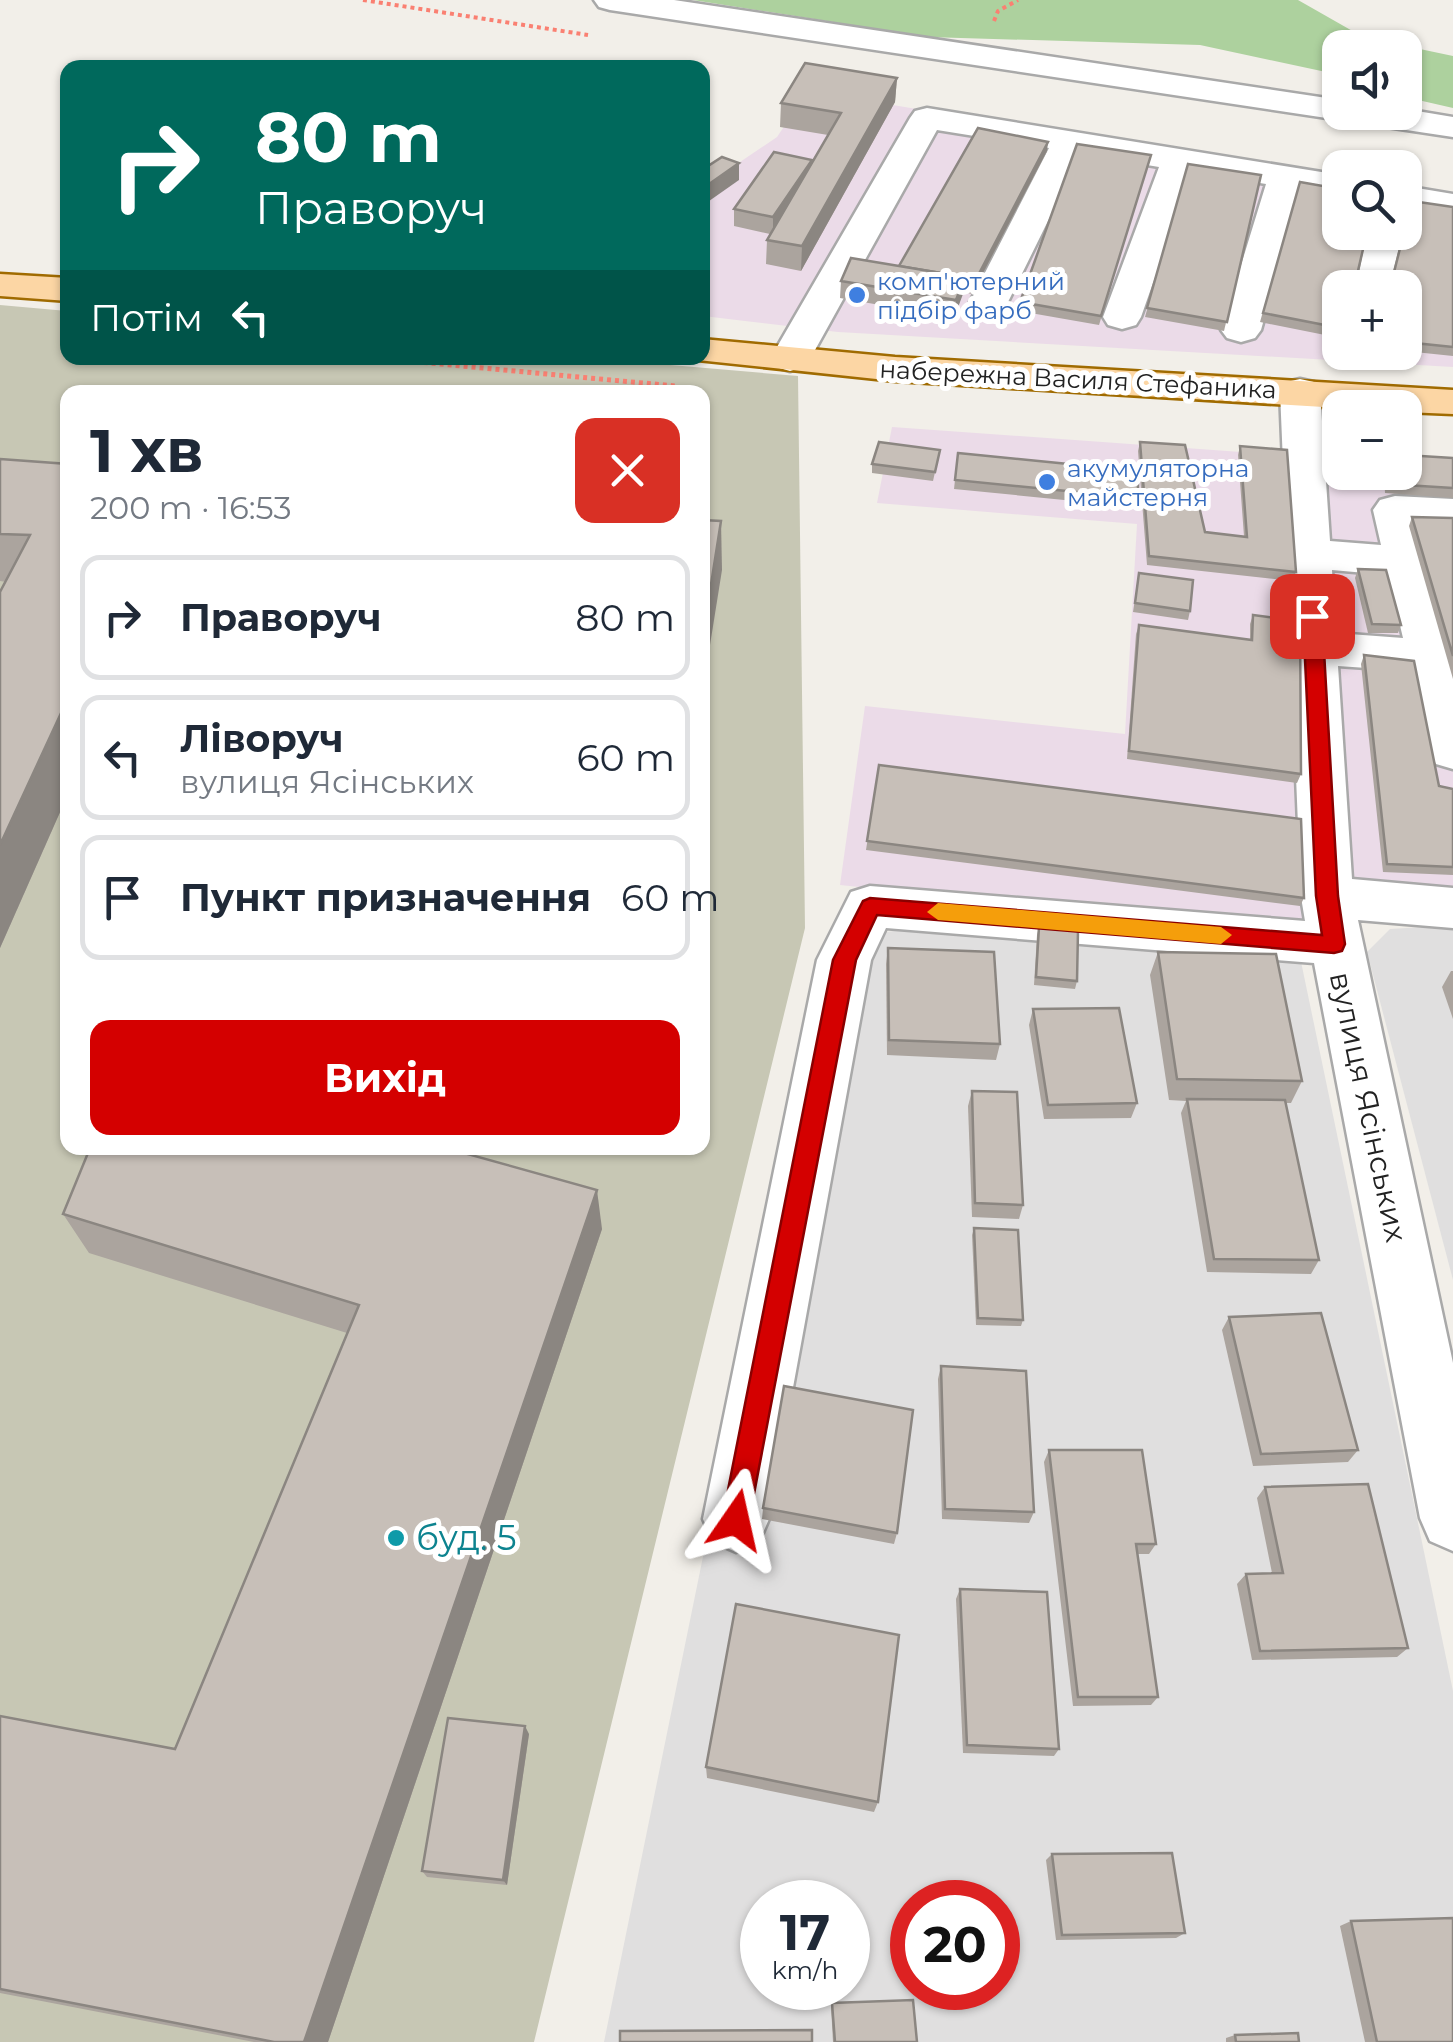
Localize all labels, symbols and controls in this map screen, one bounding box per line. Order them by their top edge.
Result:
map controls [1322,30,1422,490]
button: sound [1322,30,1422,130]
text: 80 m [255,94,442,180]
icon: right [90,100,220,230]
button: search [1322,150,1422,250]
text: Праворуч [255,180,487,235]
place label: комп'ютерний підбір фарб [877,266,1065,325]
button: + [1322,270,1422,370]
marker: комп'ютерний підбір фарб [846,284,868,306]
icon: left [223,290,278,345]
text: Потім [90,294,203,341]
street label: набережна Василя Стефаника [879,354,1277,404]
button: − [1322,390,1422,490]
text: 1 хв [90,414,203,487]
button: close [575,418,680,523]
place label: акумуляторна майстерня [1067,453,1249,512]
marker: акумуляторна майстерня [1036,471,1058,493]
text: 200 m · 16:53 [90,488,291,527]
pin [1270,574,1355,659]
icon: arrive [1285,589,1340,644]
icon: right [95,590,150,645]
text: Праворуч [180,594,382,641]
text: 80 m [575,594,675,641]
text: Ліворуч [180,715,344,762]
icon: left [95,730,150,785]
text: 60 m [576,734,675,781]
text: вулиця Ясінських [180,762,474,801]
icon: arrive [95,870,150,925]
text: Пункт призначення [180,874,591,921]
text: 60 m [621,874,720,921]
street label: вулиця Ясінських [1322,968,1415,1246]
button: Вихід [90,1020,680,1135]
position arrow [684,1468,788,1572]
place label: буд. 5 [416,1516,516,1559]
marker: буд. 5 [385,1527,407,1549]
speed limit sign: 20 [890,1880,1020,2010]
text: 17 [780,1902,830,1963]
text: km/h [772,1955,838,1985]

